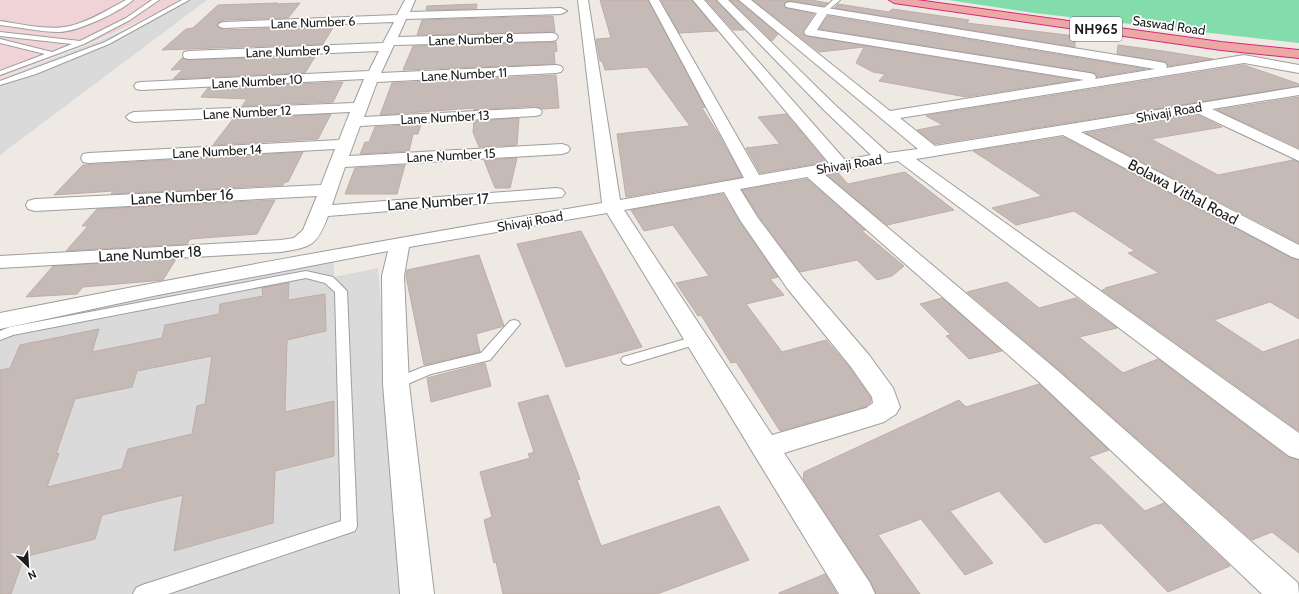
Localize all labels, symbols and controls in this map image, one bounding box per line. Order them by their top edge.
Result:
street label: Saswad Road [1132,12,1206,38]
street label: Lane Number 6 [270,13,356,31]
road number: NH965 [1070,17,1122,41]
street label: Lane Number 8 [428,30,514,48]
street label: Lane Number 9 [245,42,331,60]
street label: Lane Number 11 [421,64,507,84]
street label: Lane Number 10 [211,71,303,91]
street label: Shivaji Road [1135,98,1203,127]
street label: Lane Number 12 [202,102,292,122]
street label: Lane Number 13 [400,107,490,127]
street label: Lane Number 14 [172,141,263,161]
street label: Lane Number 15 [406,145,496,165]
street label: Shivaji Road [815,151,883,178]
street label: Bolawa Vithal Road [1125,155,1241,229]
street label: Lane Number 16 [130,185,234,209]
street label: Lane Number 17 [386,189,490,215]
street label: Shivaji Road [496,207,564,236]
street label: Lane Number 18 [98,242,202,266]
north arrow [8,546,48,586]
text: N [26,567,39,583]

